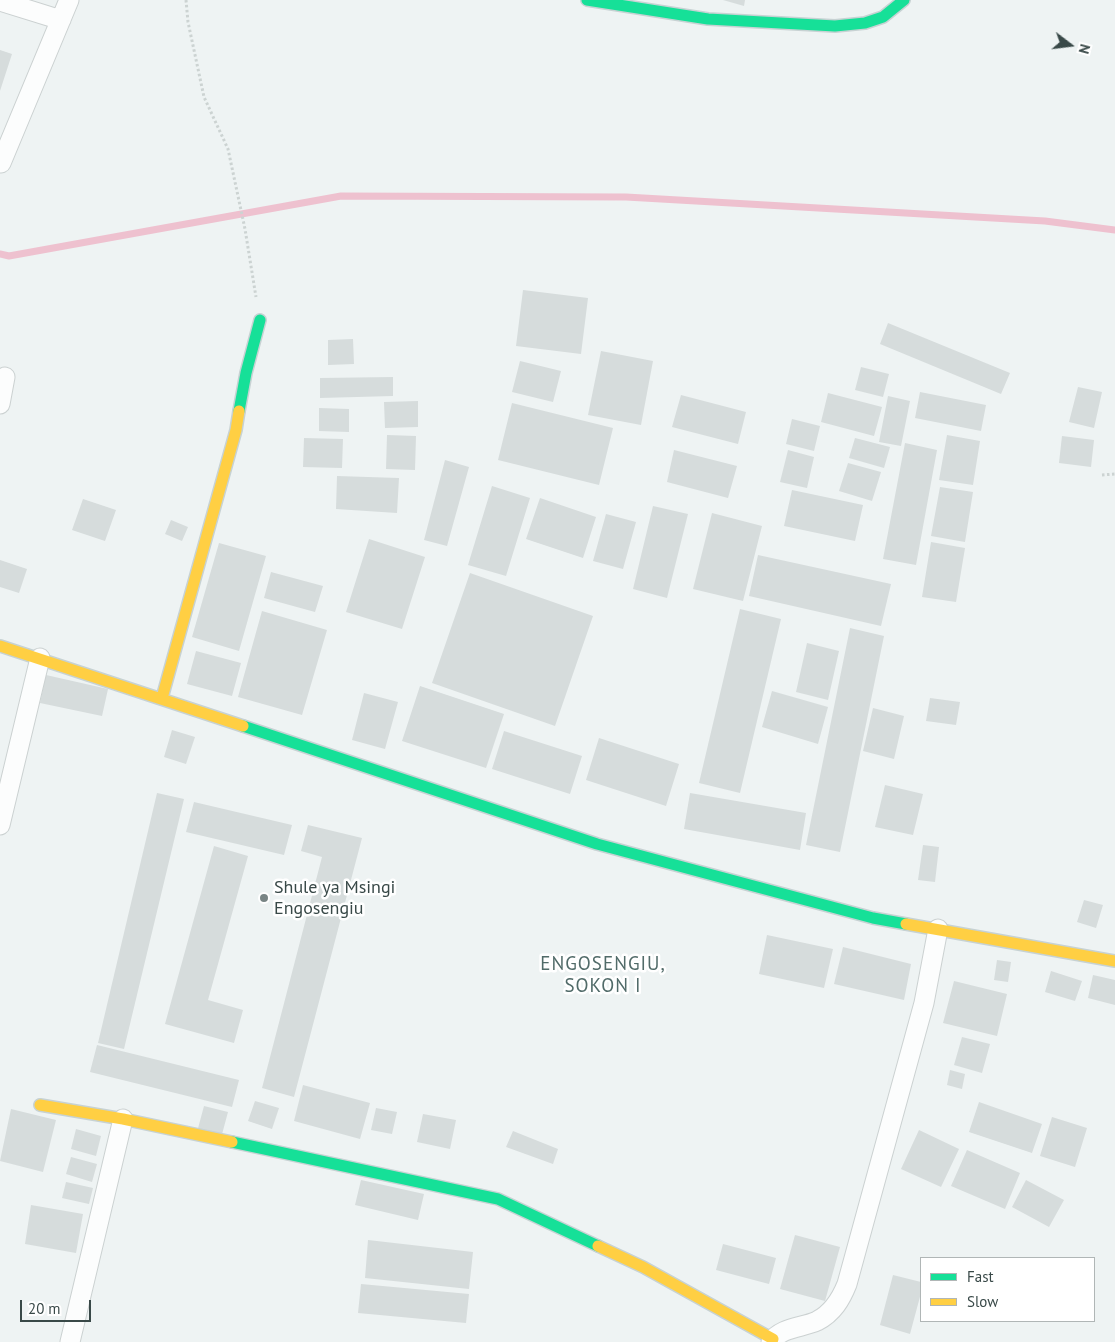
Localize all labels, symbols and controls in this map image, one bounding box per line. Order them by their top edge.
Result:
north arrow [1045,20,1095,70]
text: N [1075,42,1094,56]
place label: Shule ya Msingi Engosengiu [274,877,395,920]
marker: Shule ya Msingi Engosengiu [258,892,270,904]
district label: ENGOSENGIU, SOKON I [539,954,667,998]
legend [920,1257,1095,1322]
text: Fast [967,1267,994,1286]
scale bar [22,1290,94,1322]
text: Slow [967,1292,998,1311]
text: 20 m [28,1299,61,1318]

